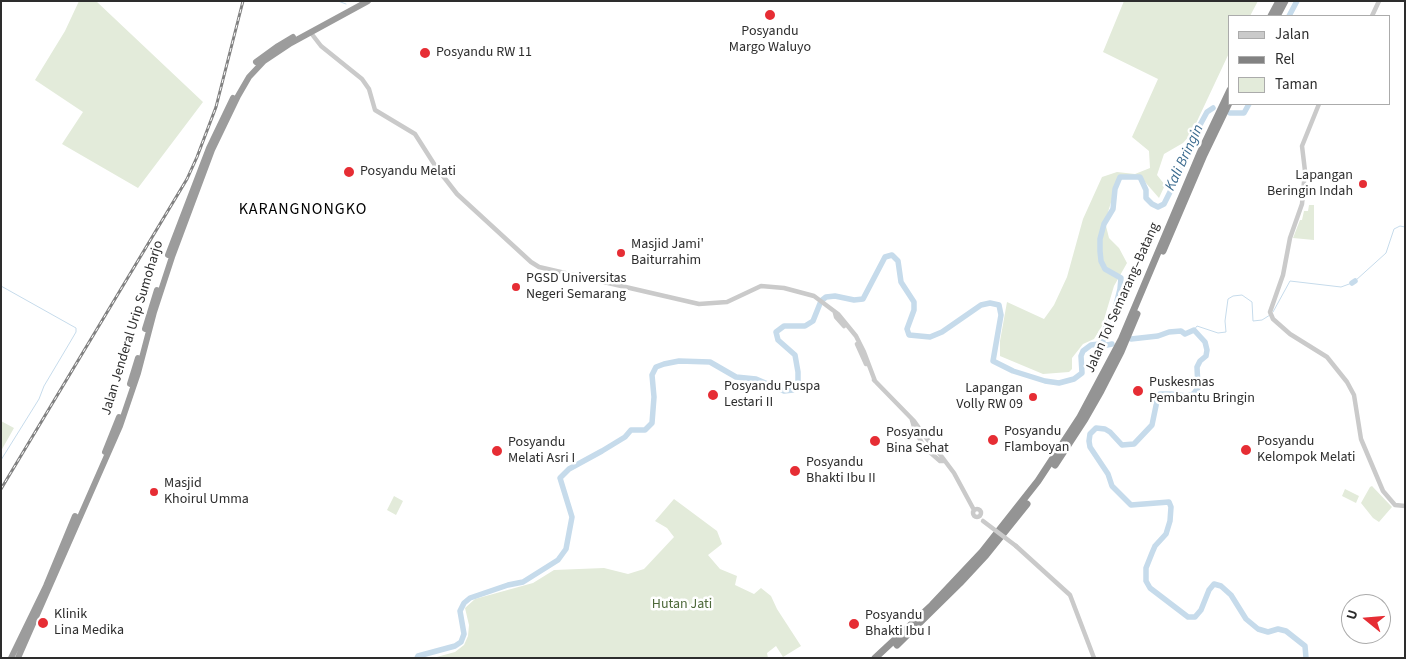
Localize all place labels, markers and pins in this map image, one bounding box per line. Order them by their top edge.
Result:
marker: Posyandu Margo Waluyo [763,8,777,22]
place label: Posyandu Margo Waluyo [729,24,811,56]
place label: Posyandu RW 11 [436,45,532,61]
marker: Posyandu RW 11 [418,46,432,60]
place label: Posyandu Melati [360,164,456,180]
marker: Posyandu Melati [342,165,356,179]
place label: Lapangan Beringin Indah [1267,168,1353,200]
marker: Lapangan Beringin Indah [1357,178,1369,190]
place label: Masjid Jami' Baiturrahim [631,237,704,270]
marker: Masjid Jami' Baiturrahim [615,247,627,259]
place label: PGSD Universitas Negeri Semarang [526,271,626,304]
marker: PGSD Universitas Negeri Semarang [510,281,522,293]
place label: Puskesmas Pembantu Bringin [1149,375,1255,408]
place label: Posyandu Puspa Lestari II [724,379,820,412]
place label: Lapangan Volly RW 09 [956,381,1023,414]
marker: Puskesmas Pembantu Bringin [1131,384,1145,398]
marker: Posyandu Puspa Lestari II [706,388,720,402]
marker: Lapangan Volly RW 09 [1027,391,1039,403]
place label: Posyandu Flamboyan [1004,424,1069,457]
place label: Posyandu Bina Sehat [886,425,949,458]
marker: Posyandu Flamboyan [986,433,1000,447]
marker: Posyandu Bina Sehat [868,434,882,448]
place label: Posyandu Kelompok Melati [1257,434,1356,467]
place label: Posyandu Melati Asri I [508,435,575,468]
marker: Posyandu Kelompok Melati [1239,443,1253,457]
marker: Posyandu Melati Asri I [490,444,504,458]
place label: Posyandu Bhakti Ibu II [806,455,876,488]
marker: Posyandu Bhakti Ibu II [788,464,802,478]
place label: Masjid Khoirul Umma [164,476,249,508]
marker: Masjid Khoirul Umma [148,486,160,498]
place label: Klinik Lina Medika [54,607,124,640]
place label: Posyandu Bhakti Ibu I [865,608,931,640]
marker: Klinik Lina Medika [36,616,50,630]
marker: Posyandu Bhakti Ibu I [847,617,861,631]

